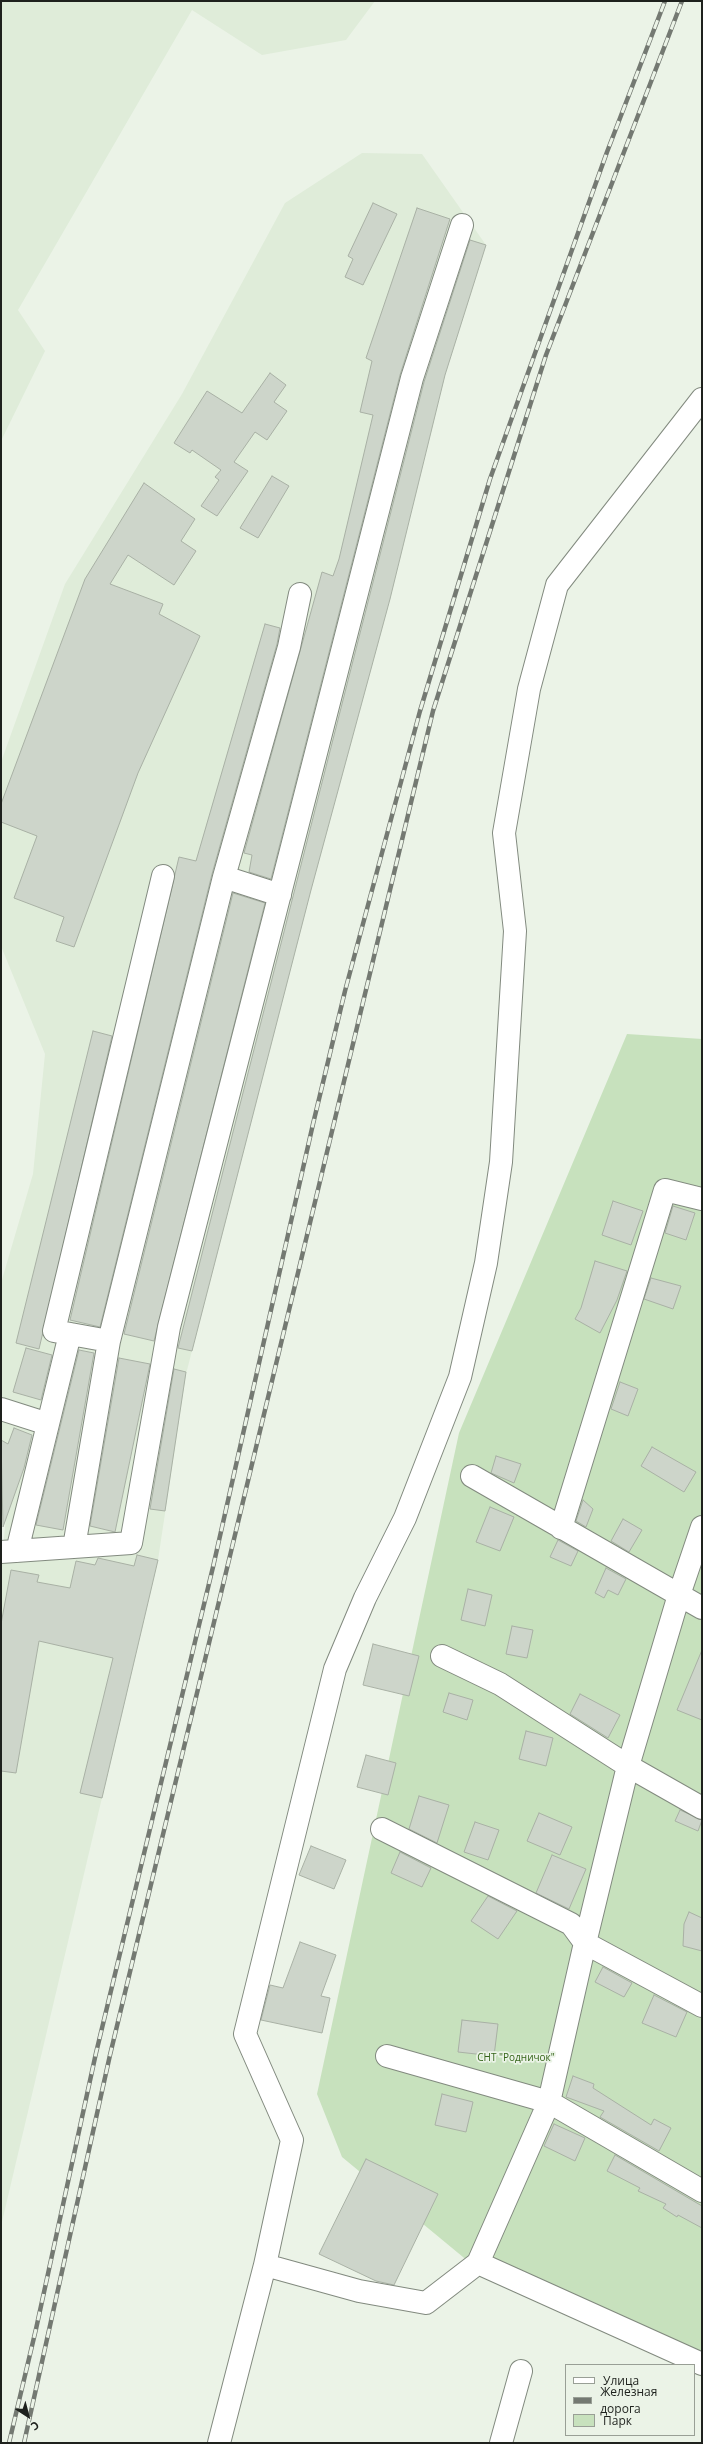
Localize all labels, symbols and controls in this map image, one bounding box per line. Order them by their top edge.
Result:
park label: СНТ "Родничок" [477,2052,555,2064]
legend [565,2364,695,2436]
text: Улица [603,2372,639,2389]
text: Железная дорога [600,2383,657,2417]
north arrow [8,2396,48,2436]
text: Парк [603,2412,632,2429]
text: С [28,2418,43,2434]

